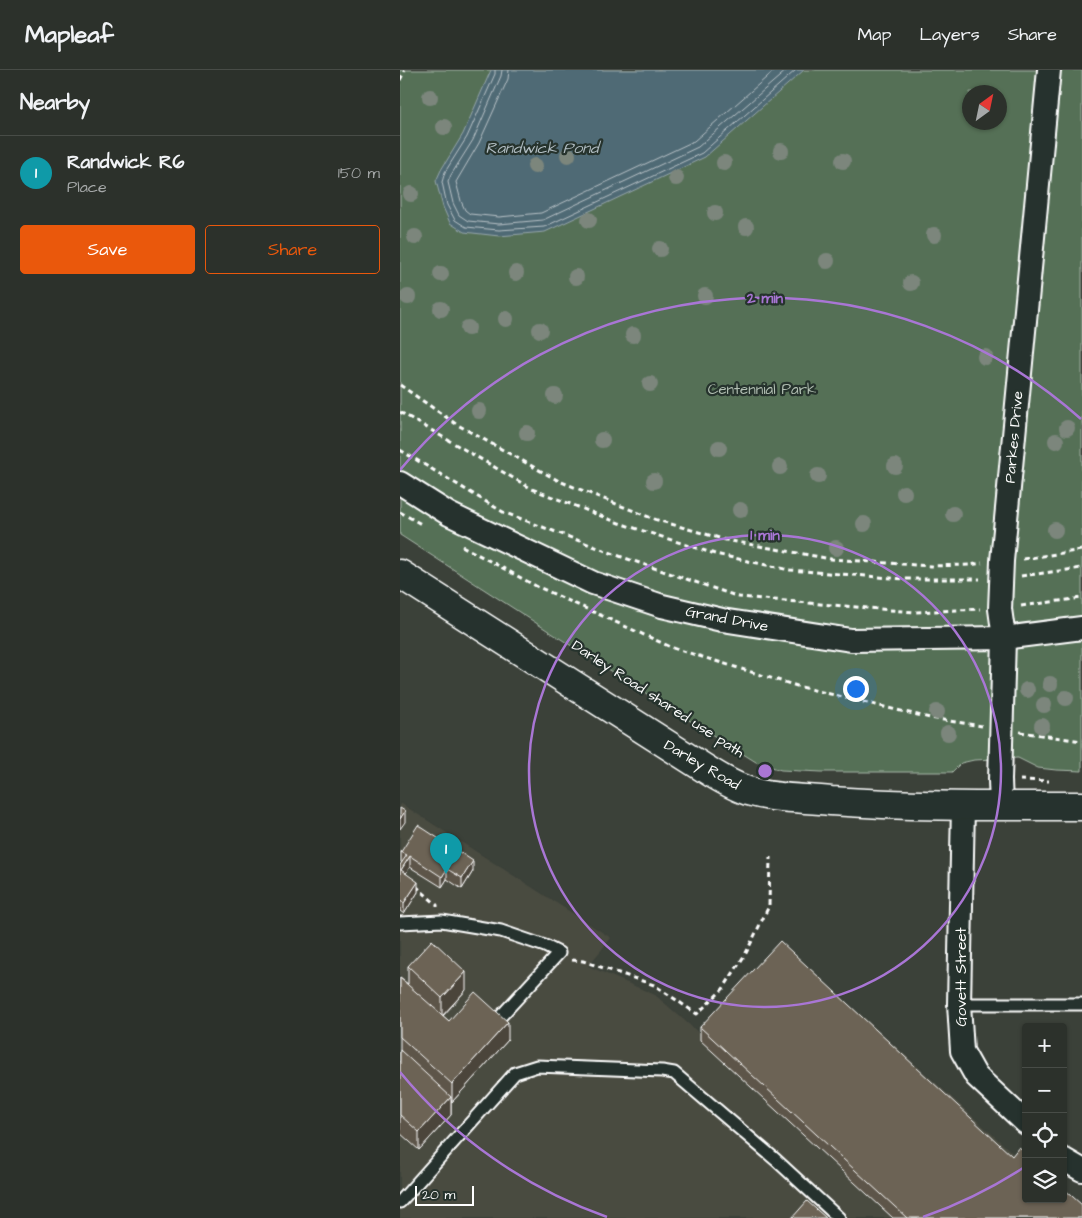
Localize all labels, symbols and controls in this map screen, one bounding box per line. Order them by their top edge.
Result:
text: Mapleaf [25,18,114,52]
text: Map [857,22,891,47]
text: Layers [919,22,980,47]
text: Share [1008,22,1057,47]
north arrow [962,85,1007,130]
text: Nearby [20,88,90,117]
water label: Randwick Pond [486,137,601,159]
text: Randwick R6 [67,149,184,176]
text: 1 [35,162,37,184]
text: 150 m [338,162,380,184]
text: Place [67,176,107,198]
button: Save [20,225,195,274]
button: Share [205,225,380,274]
text: 2 min [746,288,784,309]
park label: Centennial Park [708,379,816,400]
street label: Parkes Drive [1000,390,1028,484]
text: 1 min [750,525,780,546]
street label: Grand Drive [684,601,770,637]
street label: Darley Road shared use path [567,635,749,764]
your location [843,676,869,702]
street label: Darley Road [660,735,744,796]
centre of rings [756,762,774,780]
pin: 1 [430,833,462,874]
street label: Govett Street [951,927,972,1027]
map controls [1022,1023,1067,1203]
button: + [1022,1023,1067,1068]
button: − [1022,1068,1067,1113]
button: locate [1022,1113,1067,1158]
button: layers [1022,1158,1067,1203]
scale bar [415,1183,474,1206]
text: 20 m [422,1185,455,1205]

